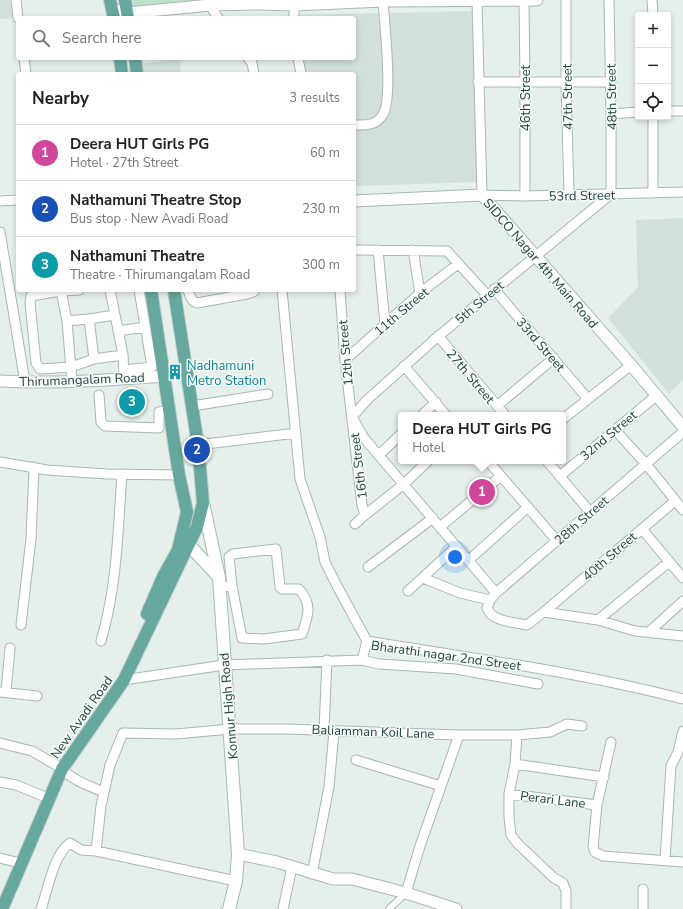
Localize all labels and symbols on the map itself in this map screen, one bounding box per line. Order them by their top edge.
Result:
street label: 47th Street [558,63,578,130]
street label: 48th Street [602,63,622,130]
street label: 46th Street [517,64,535,131]
street label: 53rd Street [549,186,616,206]
street label: SIDCO Nagar 4th Main Road [479,195,602,333]
street label: 5th Street [451,277,508,328]
street label: 11th Street [370,283,433,340]
street label: 33rd Street [512,314,569,376]
street label: 12th Street [334,319,358,387]
street label: 27th Street [442,345,499,408]
place label: Nadhamuni Metro Station [187,357,266,390]
building icon: Nadhamuni Metro Station [166,363,184,381]
street label: Thirumangalam Road [19,369,145,391]
pin: 3 [119,387,145,417]
street label: 32nd Street [576,406,641,465]
street label: 16th Street [346,431,372,500]
pin: 2 [184,435,210,465]
pin: 1 [469,477,495,507]
street label: 28th Street [551,492,613,549]
street label: 40th Street [579,528,641,585]
your location [445,547,465,567]
street label: Bharathi nagar 2nd Street [370,637,522,675]
street label: Konnur High Road [215,652,243,760]
street label: New Avadi Road [46,672,117,763]
street label: Baliamman Koil Lane [311,721,435,743]
street label: Perari Lane [519,787,587,813]

